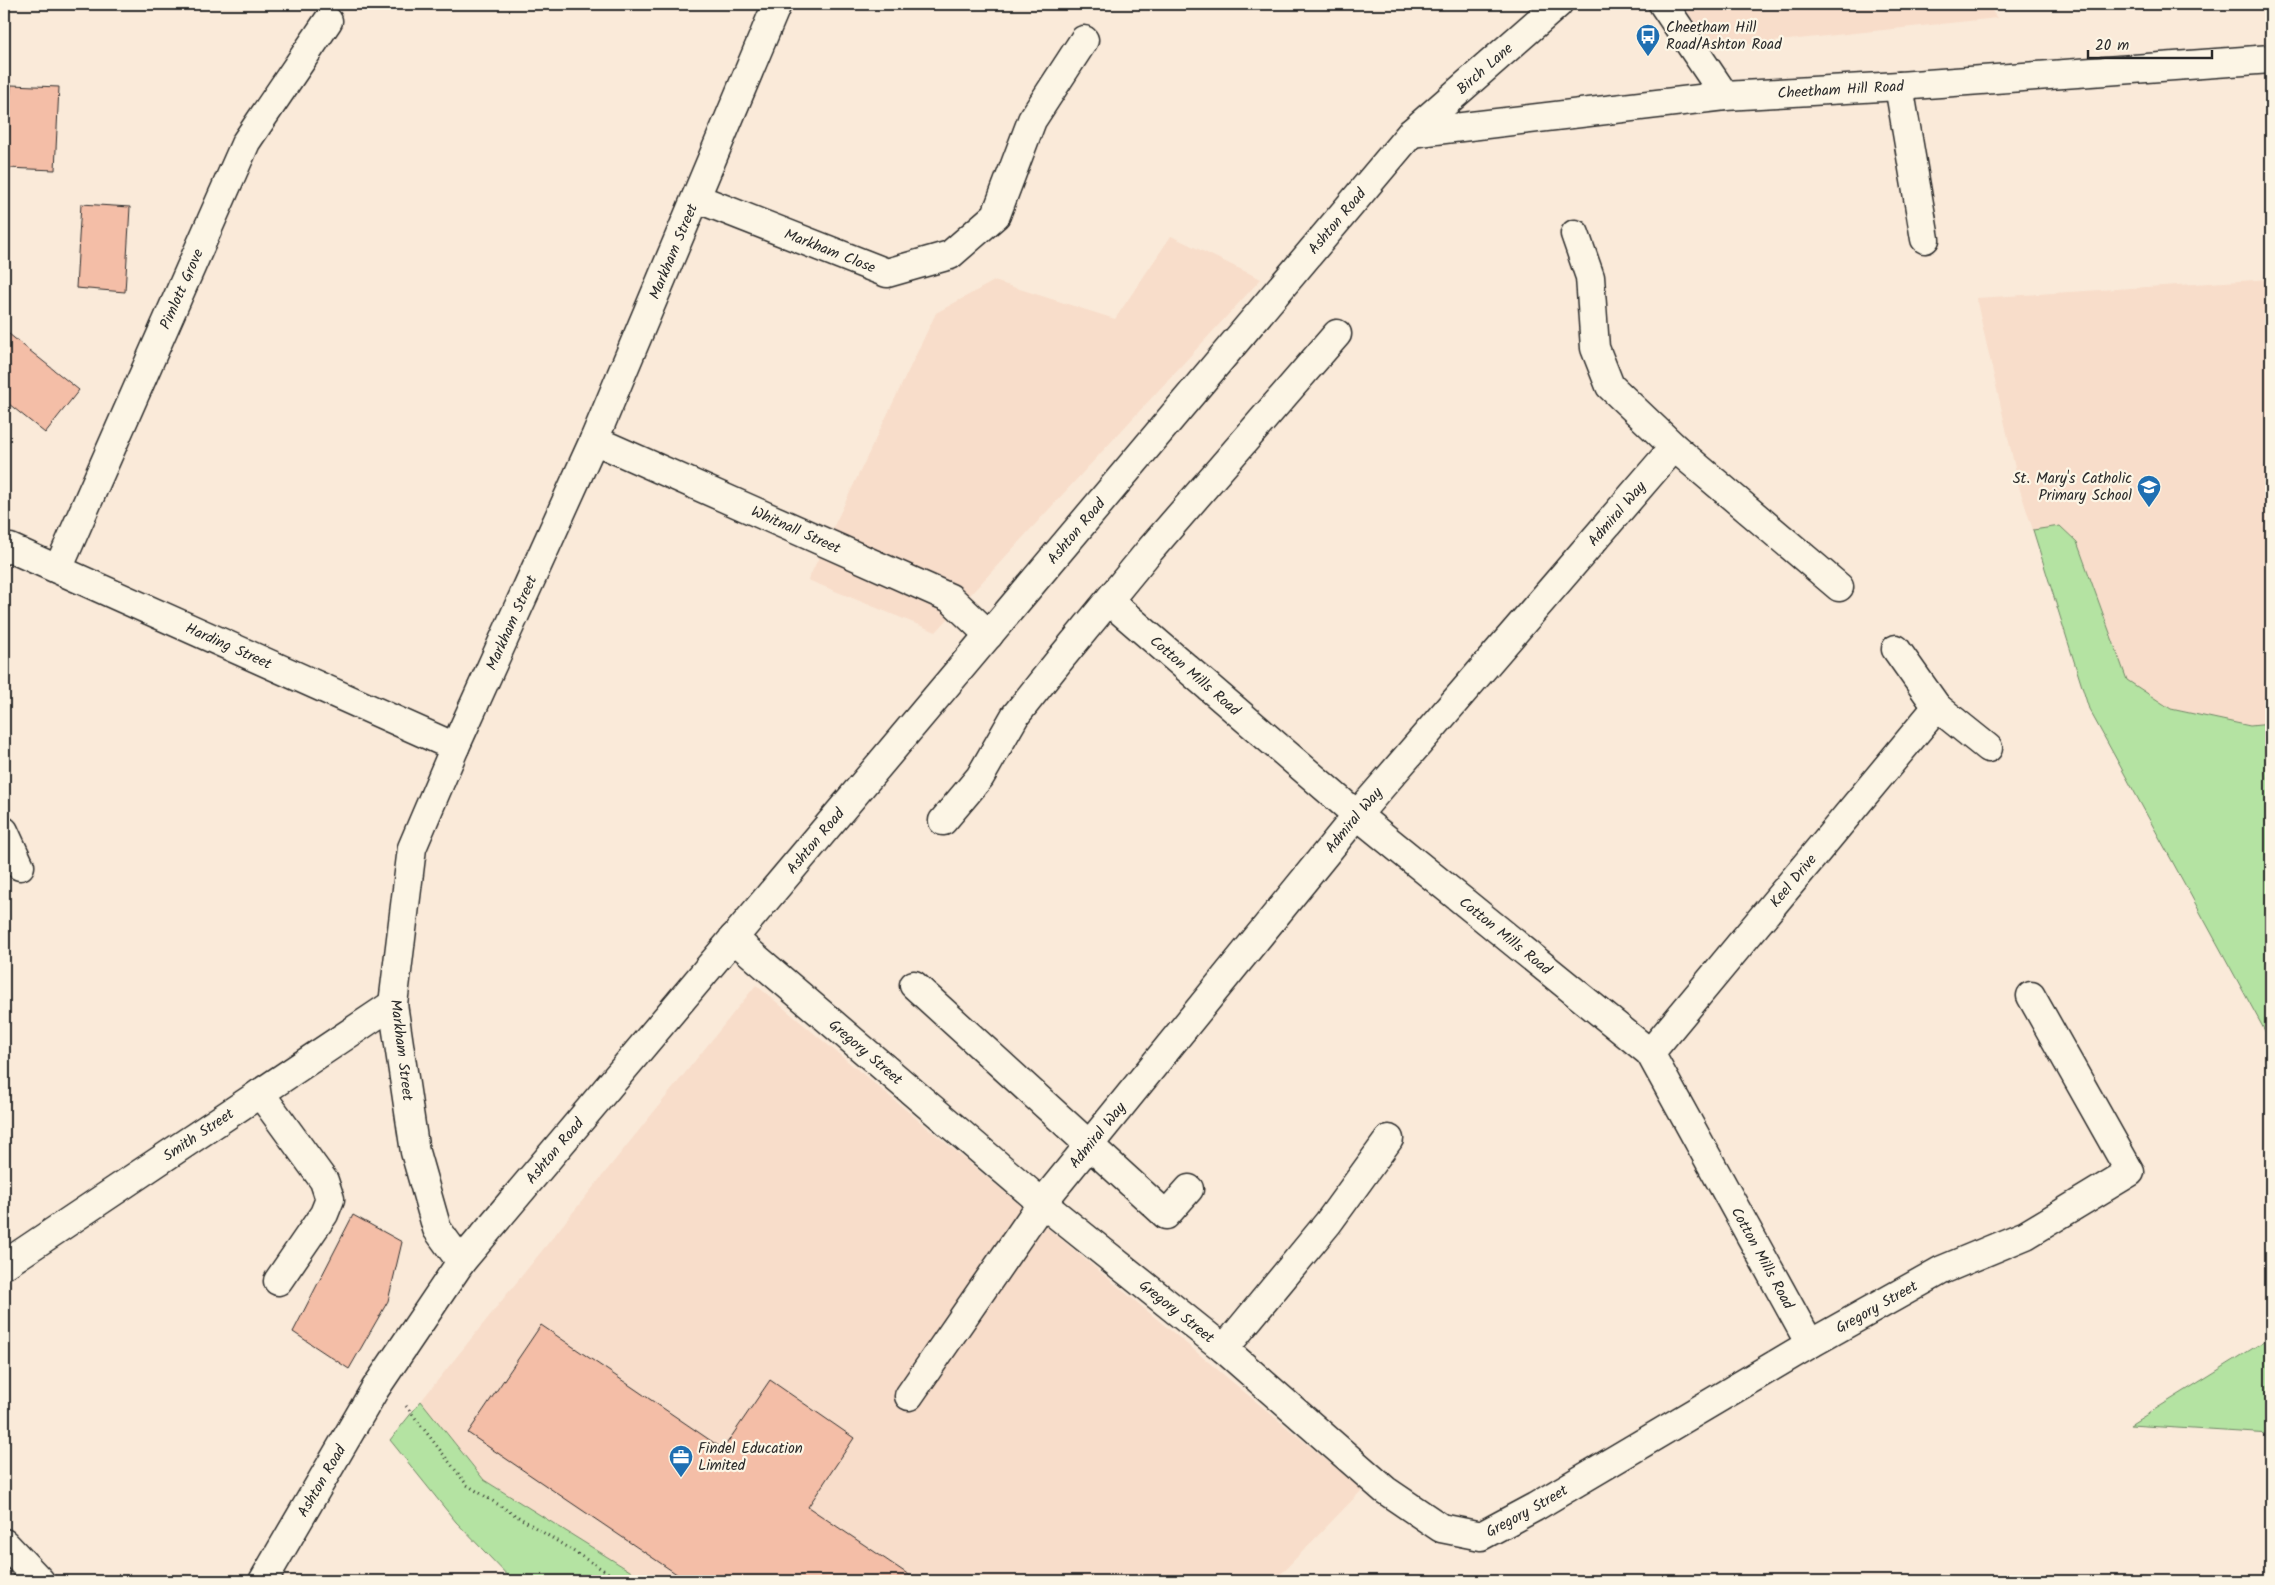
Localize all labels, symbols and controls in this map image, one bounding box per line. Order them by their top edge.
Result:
place label: Cheetham Hill Road/Ashton Road [1666,16,1782,57]
bus stop icon: Cheetham Hill Road/Ashton Road [1635,23,1661,57]
scale bar [2088,28,2211,60]
text: 20 m [2095,34,2129,58]
street label: Birch Lane [1451,37,1519,101]
street label: Cheetham Hill Road [1777,75,1905,106]
street label: Ashton Road [1303,183,1373,260]
street label: Markham Street [643,200,705,303]
street label: Markham Close [780,223,879,280]
street label: Pimlott Grove [154,245,211,333]
place label: St. Mary's Catholic Primary School [2013,467,2132,508]
school or university icon: St. Mary's Catholic Primary School [2136,474,2162,508]
street label: Admiral Way [1582,475,1653,552]
street label: Ashton Road [1042,493,1112,570]
street label: Whitnall Street [747,500,844,561]
street label: Markham Street [480,571,544,674]
street label: Harding Street [181,617,276,677]
street label: Cotton Mills Road [1144,630,1246,723]
street label: Admiral Way [1319,782,1389,859]
street label: Ashton Road [781,803,851,880]
street label: Keel Drive [1764,849,1823,913]
street label: Cotton Mills Road [1453,891,1557,982]
street label: Markham Street [383,998,419,1102]
street label: Gregory Street [823,1014,908,1092]
street label: Admiral Way [1064,1096,1133,1174]
street label: Smith Street [158,1103,240,1168]
street label: Ashton Road [520,1113,591,1190]
street label: Cotton Mills Road [1724,1203,1800,1314]
street label: Gregory Street [1133,1274,1219,1350]
street label: Gregory Street [1831,1275,1923,1340]
place label: Findel Education Limited [698,1437,803,1478]
street label: Ashton Road [292,1440,353,1522]
office icon: Findel Education Limited [668,1444,694,1478]
street label: Gregory Street [1482,1479,1573,1544]

